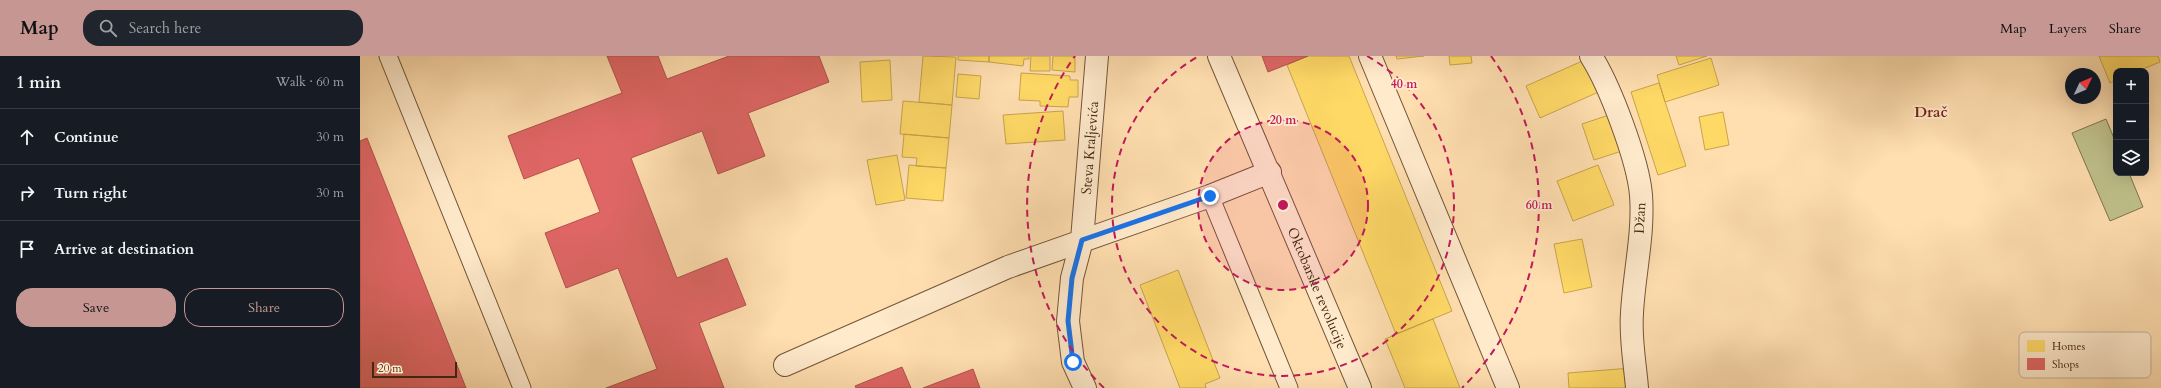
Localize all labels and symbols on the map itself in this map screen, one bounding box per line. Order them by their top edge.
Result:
north arrow [2065,68,2101,104]
text: 40 m [1391,76,1418,92]
street label: Steva Kraljevića [1076,100,1103,195]
district label: Drač [1914,102,1948,122]
text: 20 m [1270,112,1297,128]
route end [1201,187,1219,205]
text: 60 m [1526,197,1553,213]
centre of rings [1276,198,1290,212]
street label: Džan [1630,202,1650,234]
street label: Oktobarske revolucije [1283,224,1352,352]
legend [2019,332,2151,378]
text: Homes [2052,339,2085,354]
route start [1064,353,1082,371]
text: Shops [2052,357,2079,372]
scale bar [372,360,457,379]

